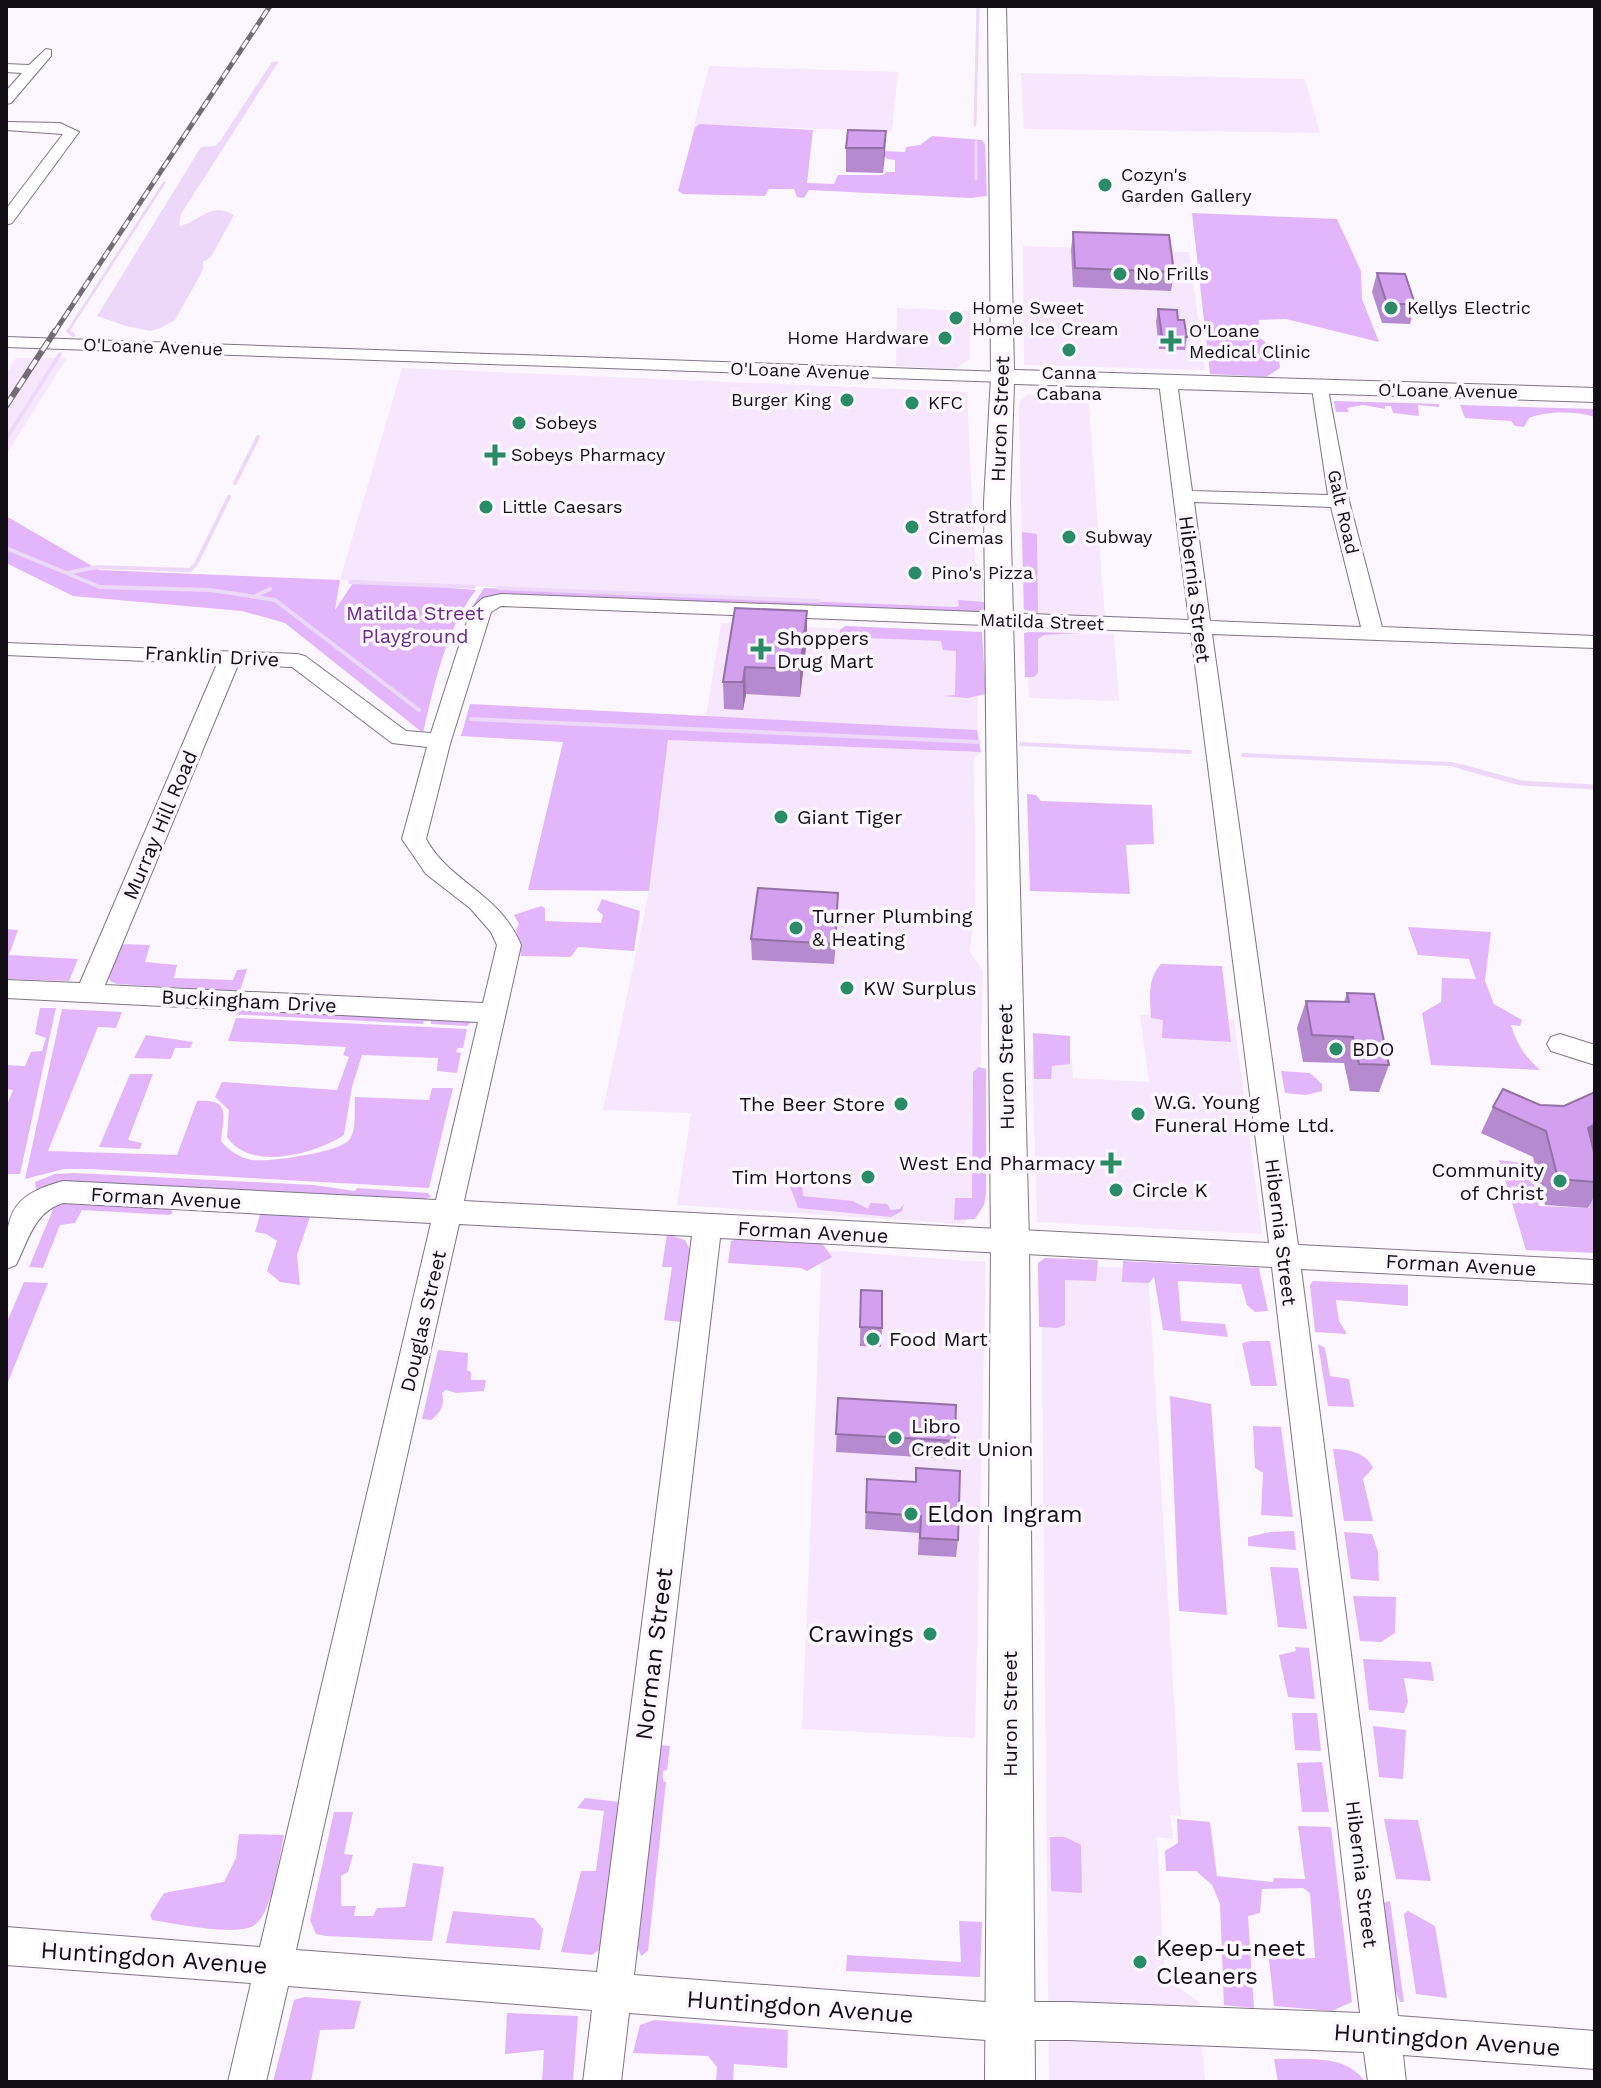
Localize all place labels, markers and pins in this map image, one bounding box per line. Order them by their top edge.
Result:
place label: Cozyn's Garden Gallery [1121,164,1252,206]
marker: Cozyn's Garden Gallery [1096,176,1114,194]
place label: No Frills [1136,263,1209,284]
marker: No Frills [1111,265,1129,283]
place label: Home Sweet Home Ice Cream [972,297,1118,339]
place label: Kellys Electric [1407,297,1531,318]
marker: Kellys Electric [1382,299,1400,317]
marker: Home Sweet Home Ice Cream [947,309,965,327]
place label: O'Loane Medical Clinic [1189,320,1311,362]
place label: Home Hardware [787,327,929,348]
marker: Home Hardware [936,329,954,347]
marker: O'Loane Medical Clinic [1160,330,1182,352]
marker: Canna Cabana [1060,341,1078,359]
place label: Canna Cabana [1036,362,1102,404]
place label: Burger King [731,389,831,410]
marker: Burger King [838,391,856,409]
place label: KFC [928,392,963,413]
marker: KFC [903,394,921,412]
place label: Sobeys [535,412,597,433]
marker: Sobeys [510,414,528,432]
place label: Sobeys Pharmacy [511,444,666,465]
marker: Sobeys Pharmacy [486,446,504,464]
place label: Little Caesars [502,496,623,517]
marker: Little Caesars [477,498,495,516]
place label: Stratford Cinemas [928,506,1007,548]
marker: Stratford Cinemas [903,518,921,536]
place label: Subway [1085,526,1153,547]
marker: Subway [1060,528,1078,546]
place label: Pino's Pizza [931,562,1033,583]
marker: Pino's Pizza [906,564,924,582]
place label: Shoppers Drug Mart [777,626,874,673]
marker: Shoppers Drug Mart [752,640,770,658]
place label: Giant Tiger [797,805,902,829]
marker: Giant Tiger [772,808,790,826]
place label: Turner Plumbing & Heating [812,904,973,951]
marker: Turner Plumbing & Heating [787,919,805,937]
place label: KW Surplus [863,976,976,1000]
marker: KW Surplus [838,979,856,997]
place label: BDO [1352,1037,1394,1061]
marker: BDO [1327,1040,1345,1058]
place label: W.G. Young Funeral Home Ltd. [1154,1090,1334,1137]
place label: The Beer Store [739,1092,885,1116]
marker: The Beer Store [892,1095,910,1113]
marker: W.G. Young Funeral Home Ltd. [1129,1105,1147,1123]
place label: West End Pharmacy [899,1151,1096,1175]
marker: West End Pharmacy [1102,1154,1120,1172]
place label: Community of Christ [1431,1158,1545,1205]
place label: Tim Hortons [732,1165,852,1189]
marker: Tim Hortons [859,1168,877,1186]
marker: Community of Christ [1551,1172,1569,1190]
place label: Circle K [1132,1178,1208,1202]
marker: Circle K [1107,1181,1125,1199]
place label: Food Mart [889,1327,988,1351]
marker: Food Mart [864,1330,882,1348]
place label: Libro Credit Union [911,1414,1033,1461]
marker: Libro Credit Union [886,1429,904,1447]
place label: Eldon Ingram [927,1500,1083,1528]
marker: Eldon Ingram [902,1505,920,1523]
place label: Crawings [808,1620,914,1648]
marker: Crawings [921,1625,939,1643]
place label: Keep-u-neet Cleaners [1156,1934,1305,1990]
marker: Keep-u-neet Cleaners [1131,1953,1149,1971]

